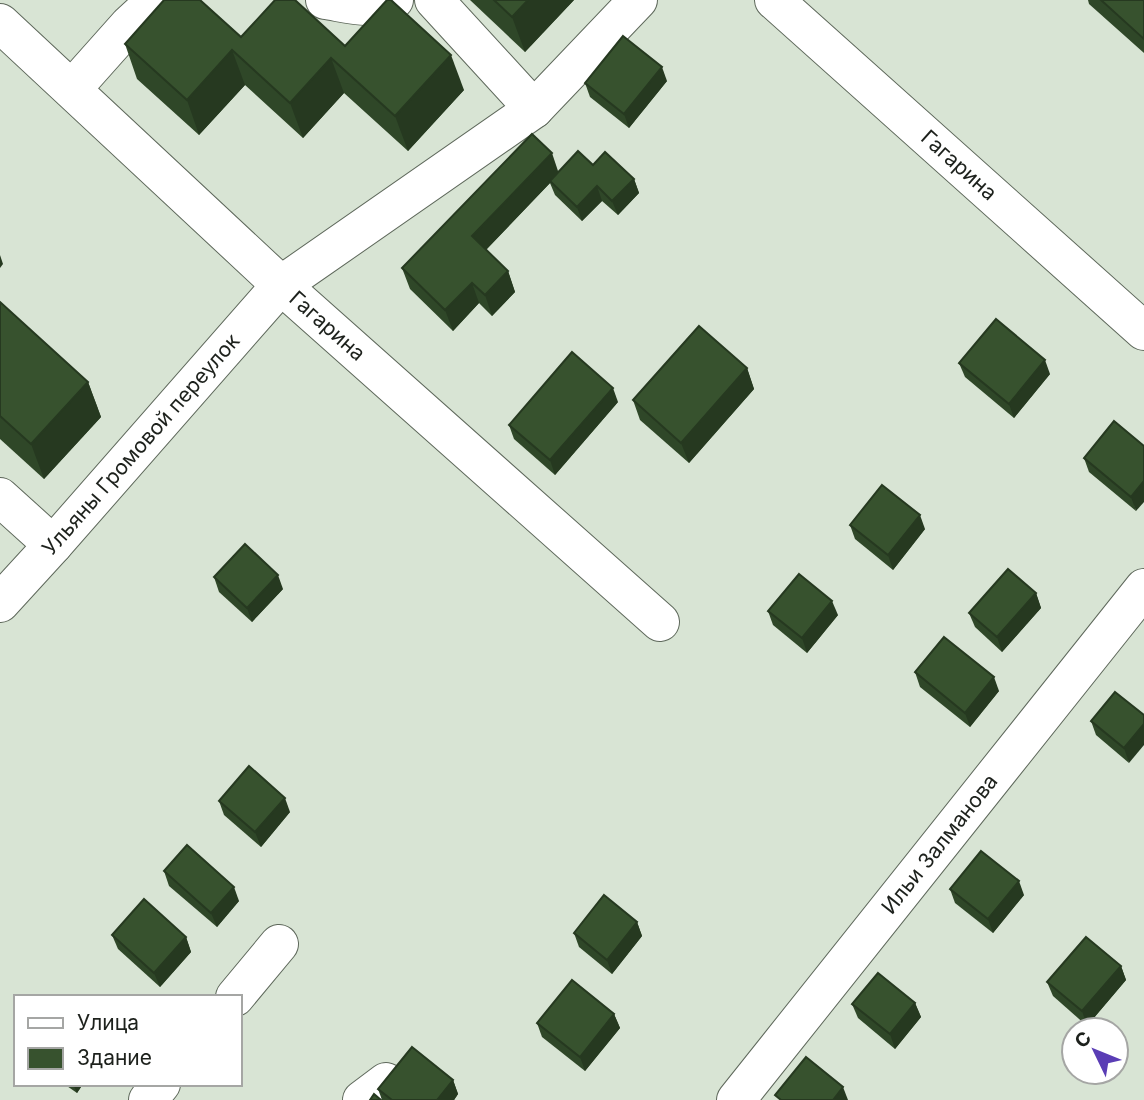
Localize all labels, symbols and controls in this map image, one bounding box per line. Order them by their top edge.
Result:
street label: Гагарина [916,125,1002,205]
street label: Гагарина [285,285,371,366]
street label: Ульяны Громовой переулок [37,328,245,560]
street label: Ильи Залманова [876,769,1003,919]
legend [14,995,242,1086]
text: Улица [77,1010,139,1035]
north arrow [1060,1016,1130,1086]
text: С [1070,1027,1096,1053]
text: Здание [77,1045,152,1070]

